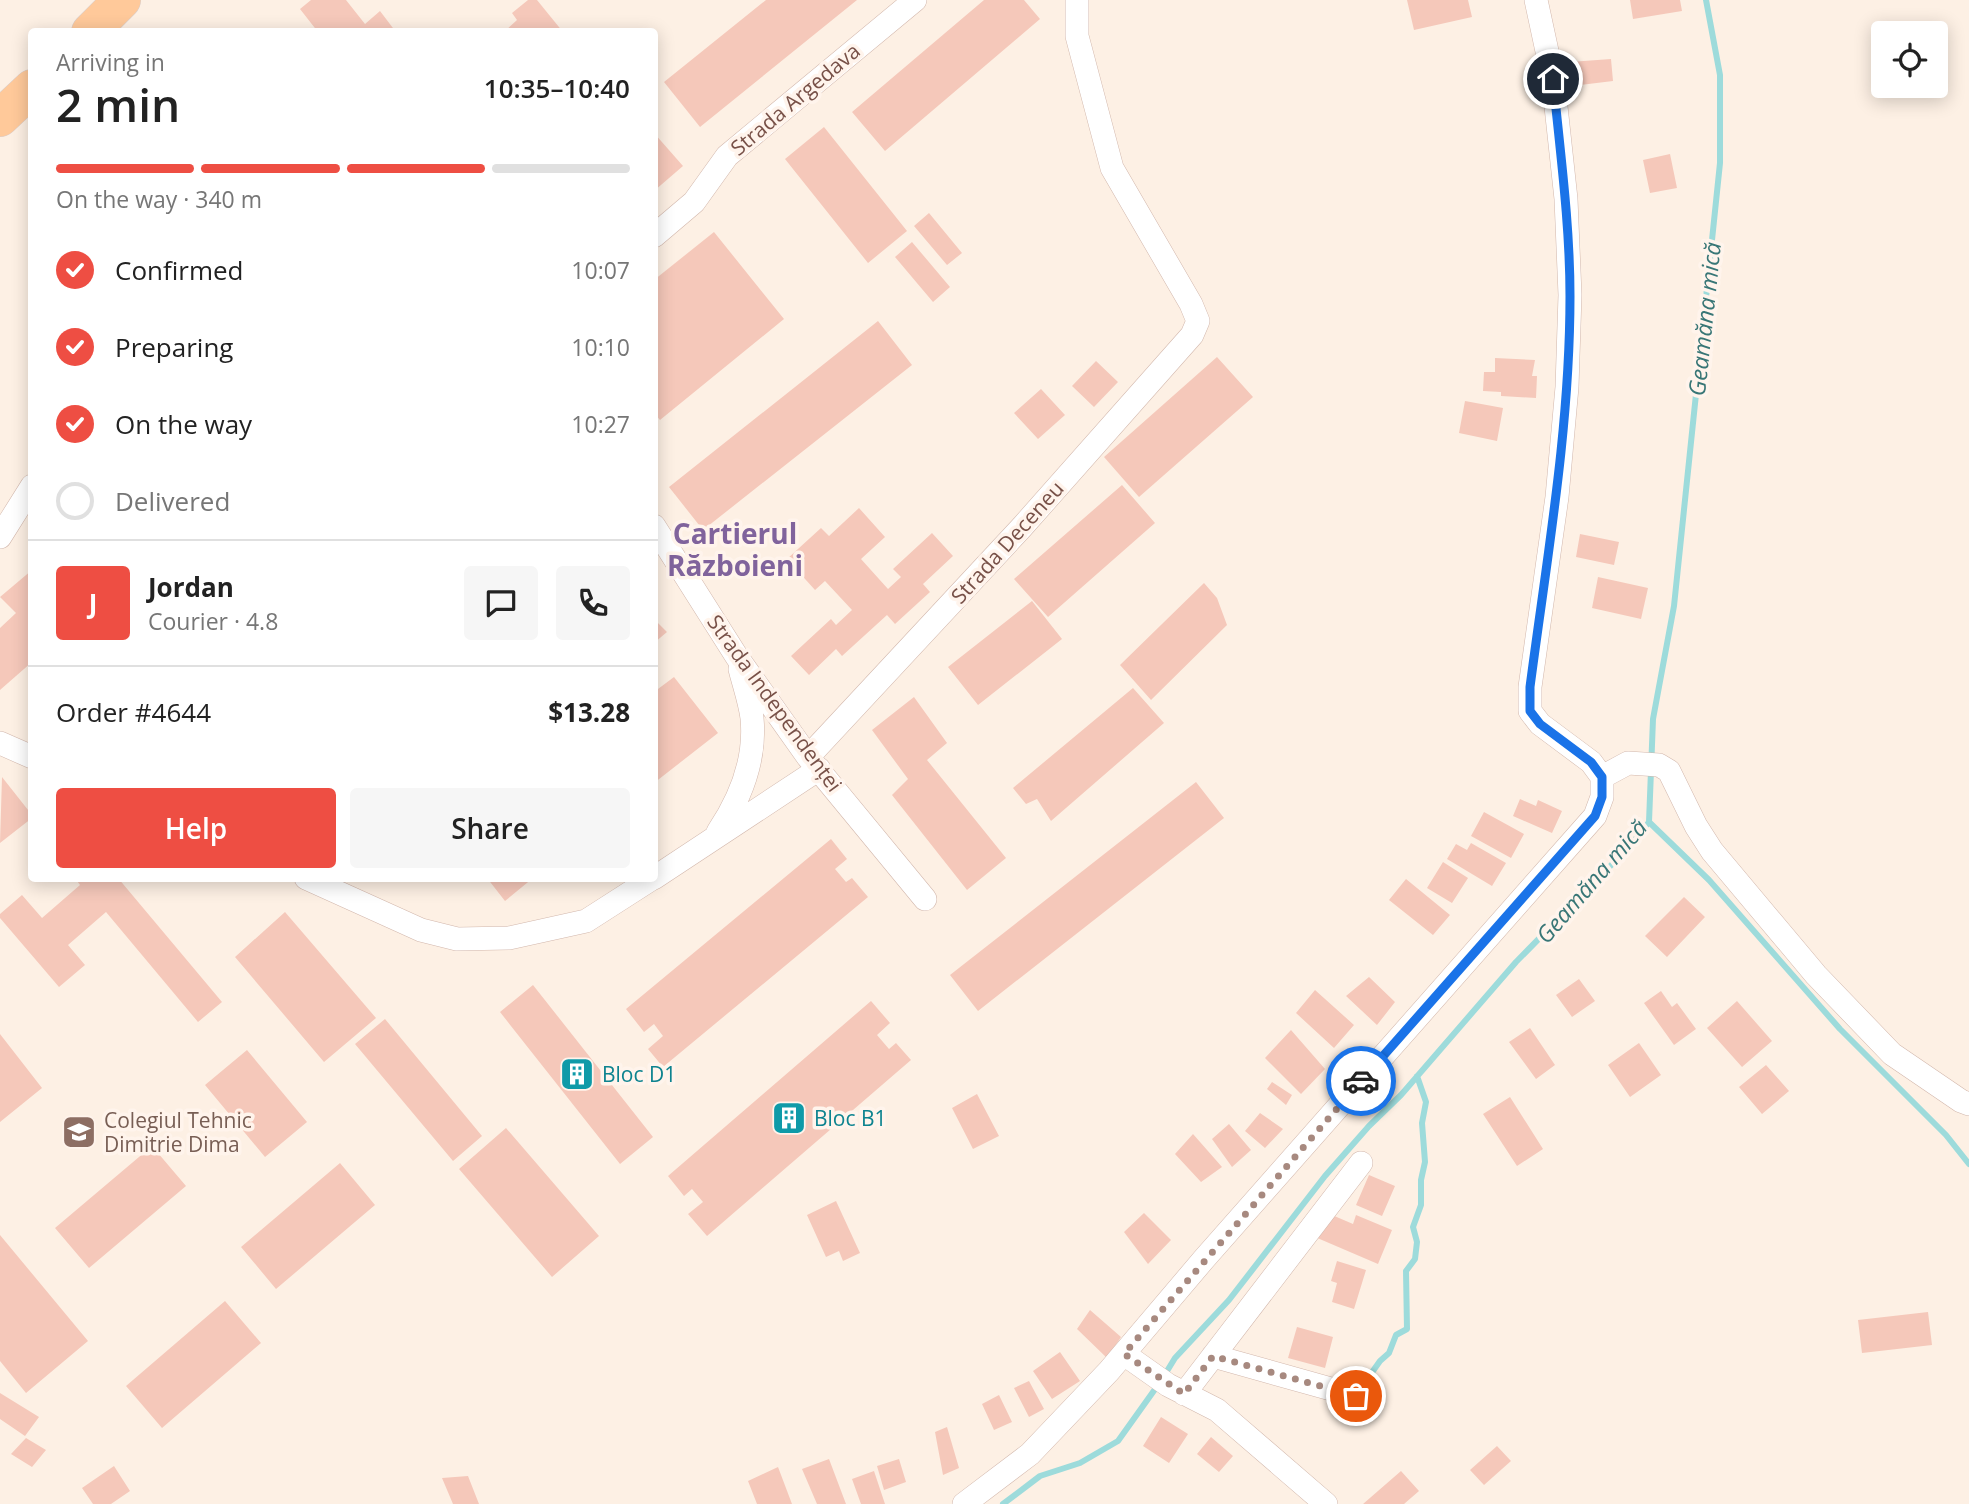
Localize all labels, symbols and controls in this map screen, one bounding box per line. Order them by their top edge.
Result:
map controls [1871,21,1948,98]
button: locate [1871,21,1948,98]
street label: Strada Argedava [724,37,866,161]
text: Arriving in [56,46,165,78]
pin [1523,49,1583,109]
icon: home [1534,60,1572,98]
text: 10:35–10:40 [484,70,630,106]
text: 2 min [56,73,180,135]
text: On the way · 340 m [56,183,262,215]
water label: Geamăna mică [1680,240,1728,398]
icon: check [56,251,94,289]
text: Confirmed [115,252,243,288]
text: 10:07 [571,254,630,286]
icon: check [56,328,94,366]
text: Preparing [115,329,233,365]
text: 10:10 [571,331,630,363]
icon: check [56,405,94,443]
text: On the way [115,406,252,442]
text: 10:27 [571,408,630,440]
street label: Strada Deceneu [945,475,1069,609]
text: Delivered [115,483,230,519]
district label: Cartierul Războieni [667,514,803,584]
button: chat [464,566,538,640]
button: phone [556,566,630,640]
text: Jordan [148,569,234,605]
text: J [89,585,97,621]
text: Courier · 4.8 [148,605,278,637]
street label: Strada Independenței [701,609,849,797]
text: Order #4644 [56,694,211,730]
text: $13.28 [548,694,630,730]
button: Help [56,788,336,868]
button: Share [350,788,630,868]
water label: Geamăna mică [1528,812,1654,950]
courier [1326,1046,1396,1116]
building icon: Bloc D1 [558,1055,596,1093]
place label: Bloc D1 [602,1060,676,1088]
icon: car [1342,1062,1380,1100]
building icon: Bloc B1 [770,1099,808,1137]
place label: Bloc B1 [814,1104,887,1132]
place label: Colegiul Tehnic Dimitrie Dima [104,1106,252,1158]
school or university icon: Colegiul Tehnic Dimitrie Dima [60,1113,98,1151]
pin [1326,1366,1386,1426]
icon: bag [1337,1377,1375,1415]

